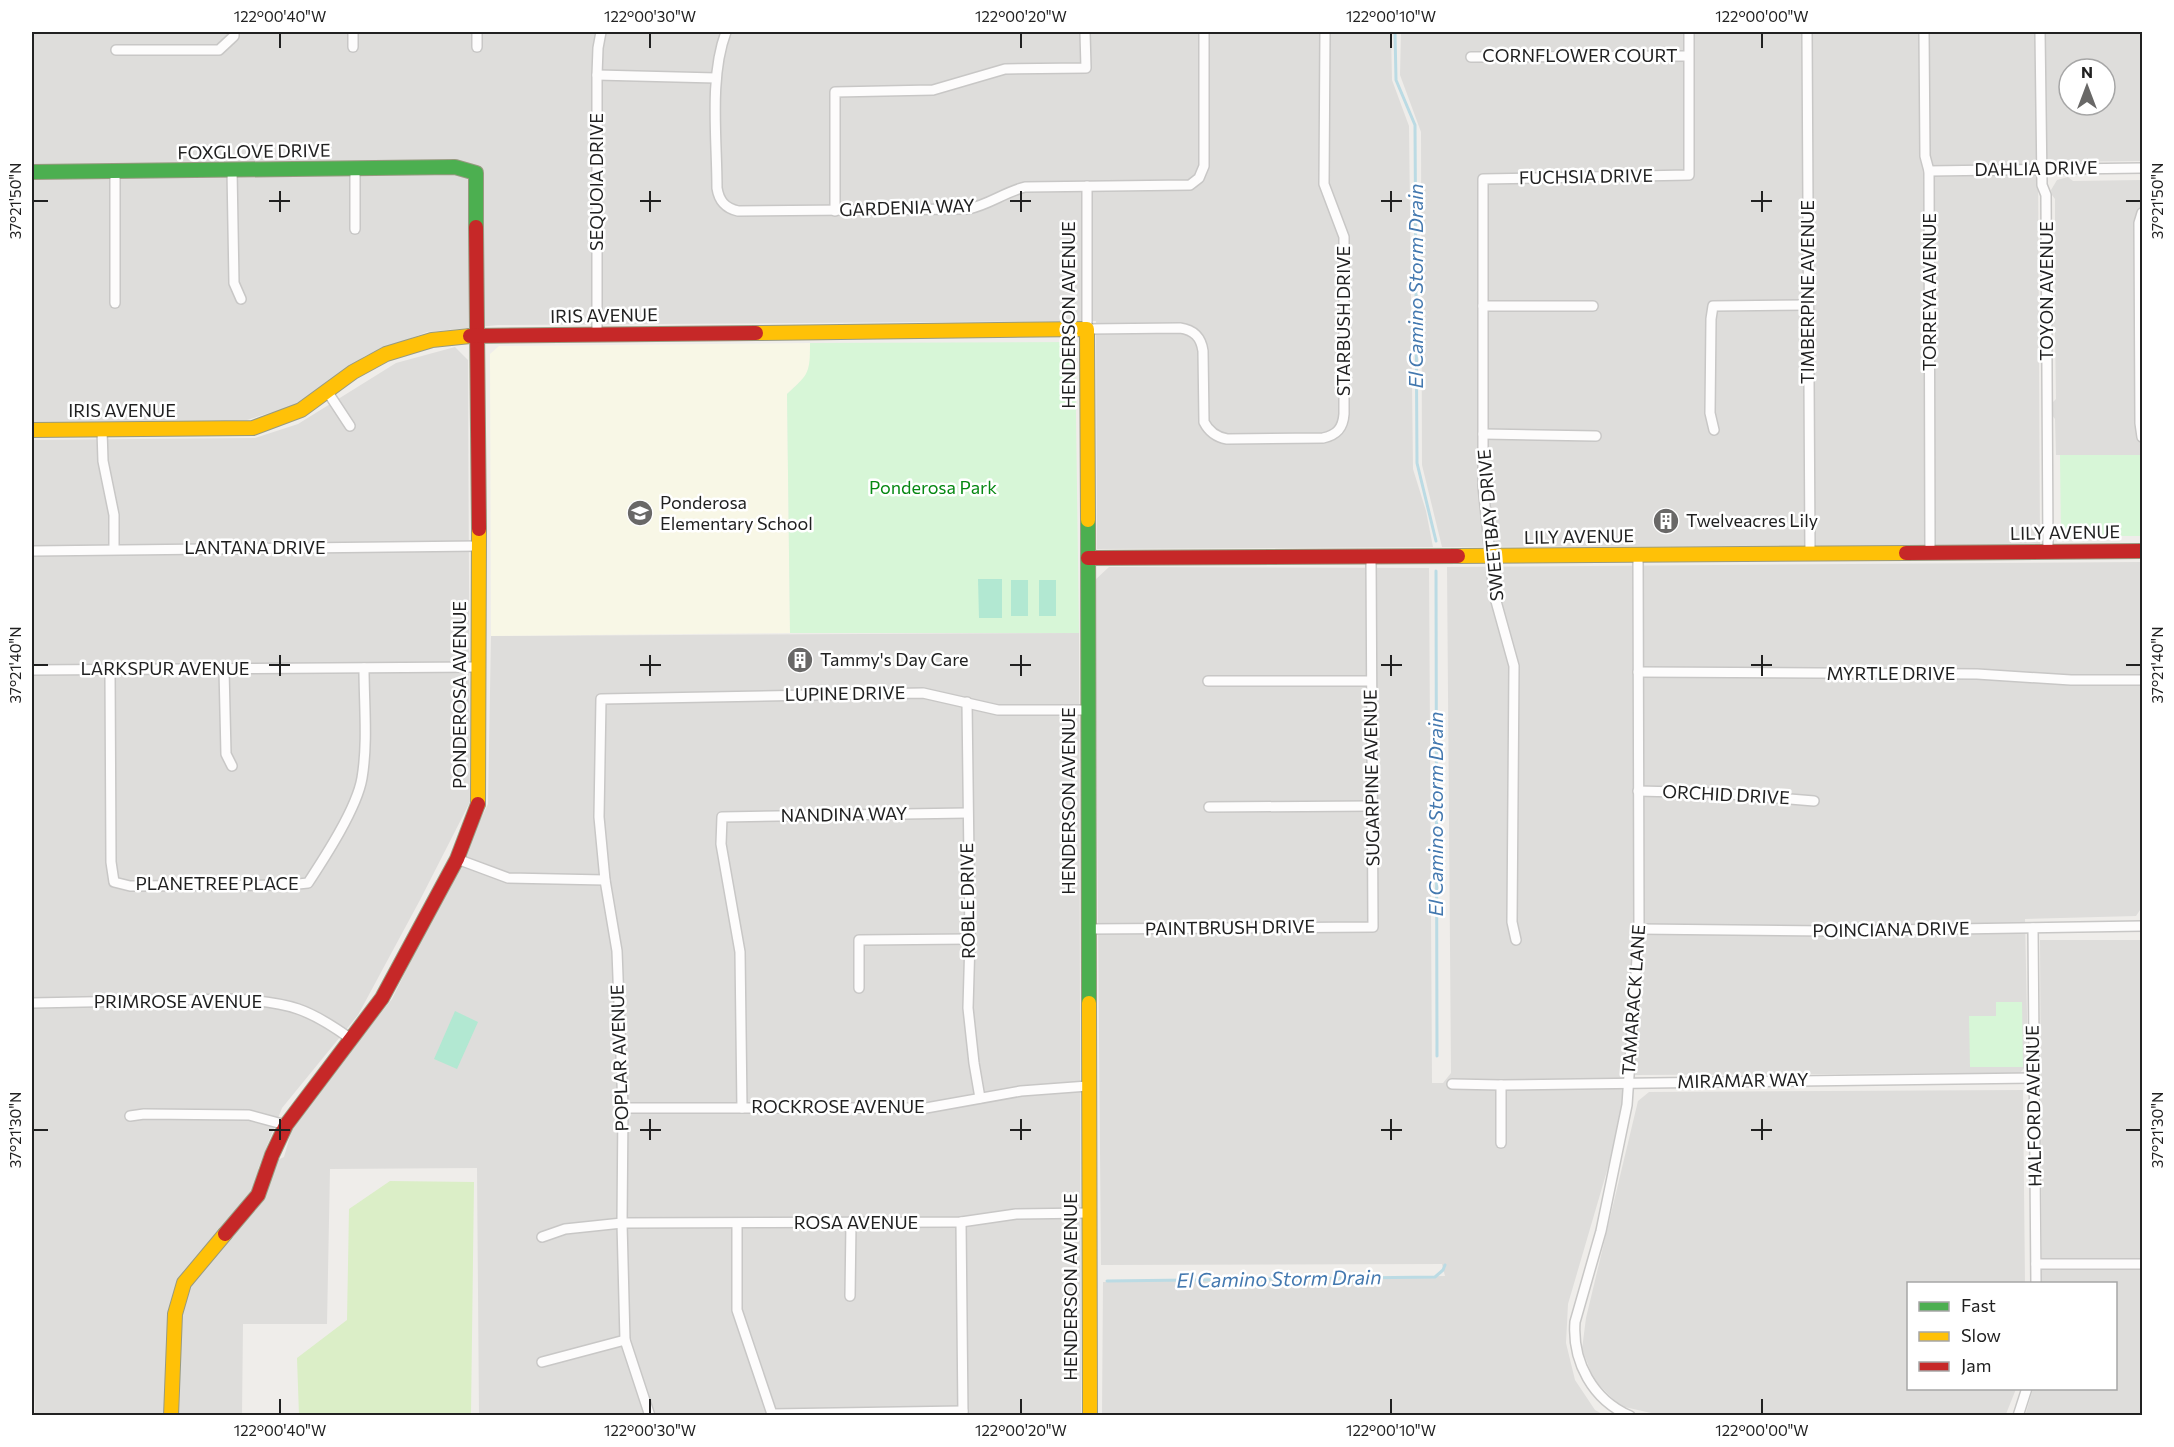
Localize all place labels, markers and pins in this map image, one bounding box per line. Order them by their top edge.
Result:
place label: Ponderosa Elementary School [660,491,813,534]
school or university icon: Ponderosa Elementary School [625,498,655,528]
building icon: Twelveacres Lily [1651,506,1681,536]
place label: Twelveacres Lily [1686,509,1818,531]
building icon: Tammy's Day Care [785,645,815,675]
place label: Tammy's Day Care [820,648,969,670]

